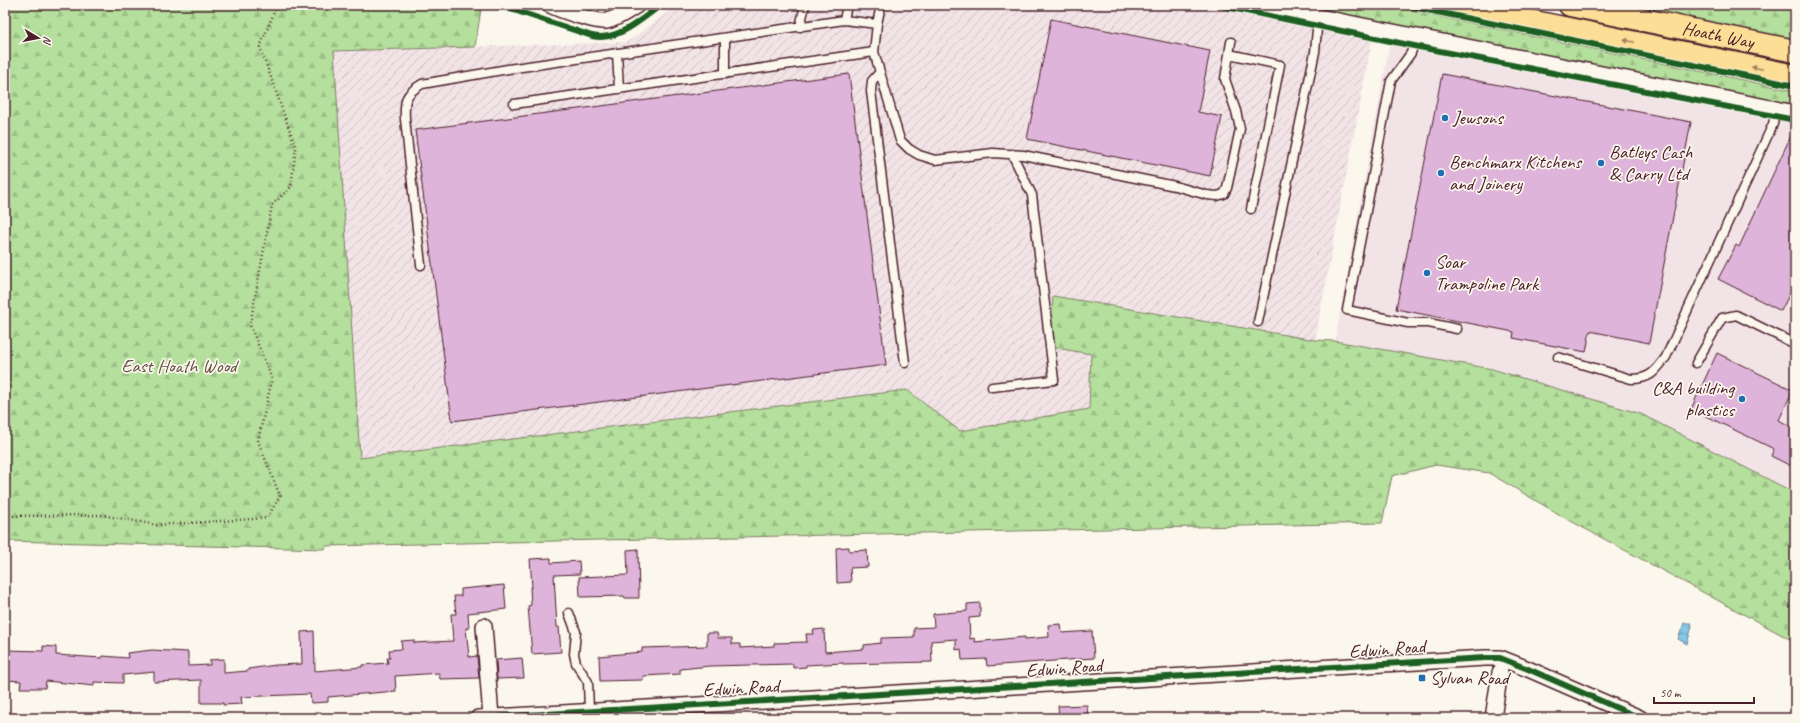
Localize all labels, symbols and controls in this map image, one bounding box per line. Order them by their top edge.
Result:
street label: Hoath Way [1680,16,1757,55]
north arrow [18,18,58,58]
text: N [40,35,55,46]
one-way arrow [1623,38,1636,44]
one-way arrow [1751,64,1763,70]
place label: Jewsons [1452,106,1505,130]
marker: Jewsons [1440,113,1450,123]
place label: Batleys Cash & Carry Ltd [1609,140,1693,186]
place label: Benchmarx Kitchens and Joinery [1449,150,1582,196]
marker: Batleys Cash & Carry Ltd [1596,158,1606,168]
marker: Benchmarx Kitchens and Joinery [1436,168,1446,178]
place label: Soar Trampoline Park [1435,250,1540,296]
marker: Soar Trampoline Park [1422,268,1432,278]
park label: East Hoath Wood [121,354,240,378]
place label: C&A building plastics [1652,376,1736,422]
marker: C&A building plastics [1737,394,1747,404]
street label: Edwin Road [1348,634,1429,664]
street label: Edwin Road [1025,653,1106,683]
place label: Sylvan Road [1430,666,1512,690]
marker: Sylvan Road [1417,673,1427,683]
street label: Edwin Road [702,674,783,702]
scale bar [1654,679,1754,705]
text: 50 m [1660,685,1682,701]

